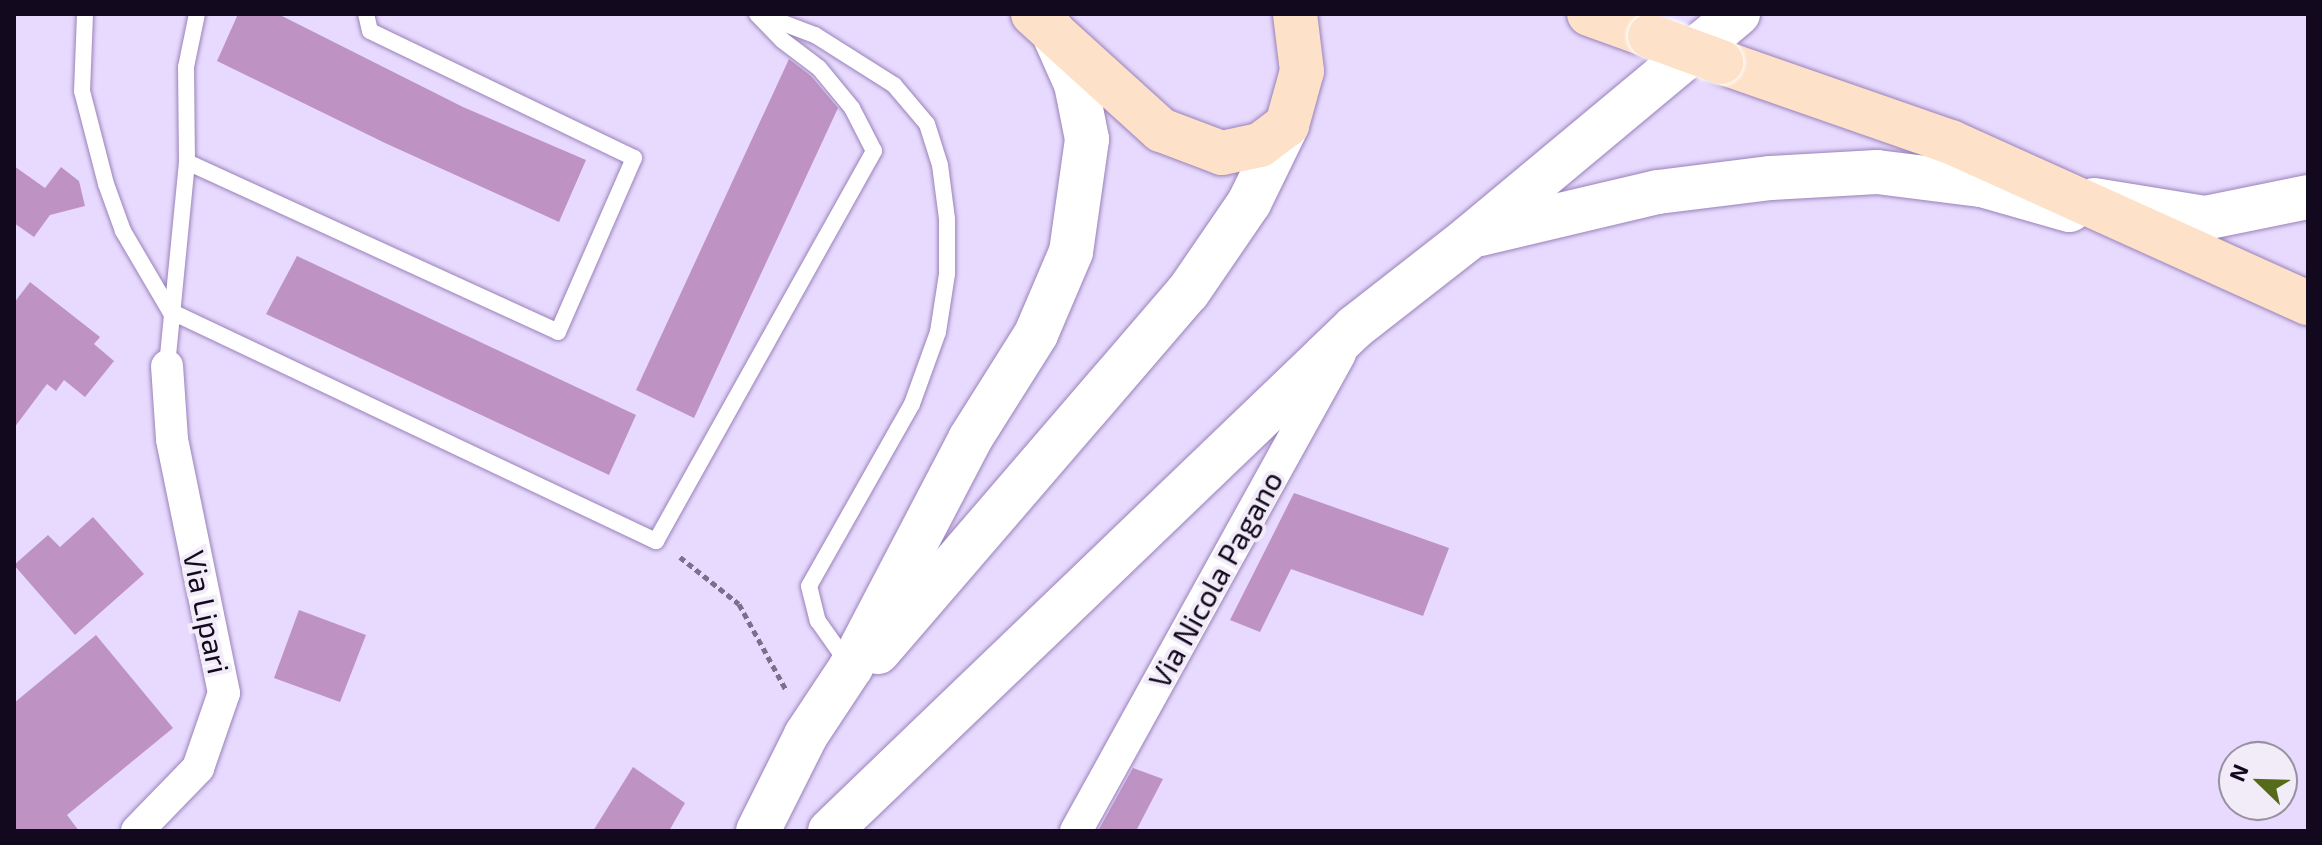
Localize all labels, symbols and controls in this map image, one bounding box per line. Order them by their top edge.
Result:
street label: Via Nicola Pagano [1140,464,1290,694]
street label: Via Lipari [176,547,238,677]
north arrow [2218,741,2298,821]
text: N [2223,760,2253,785]

